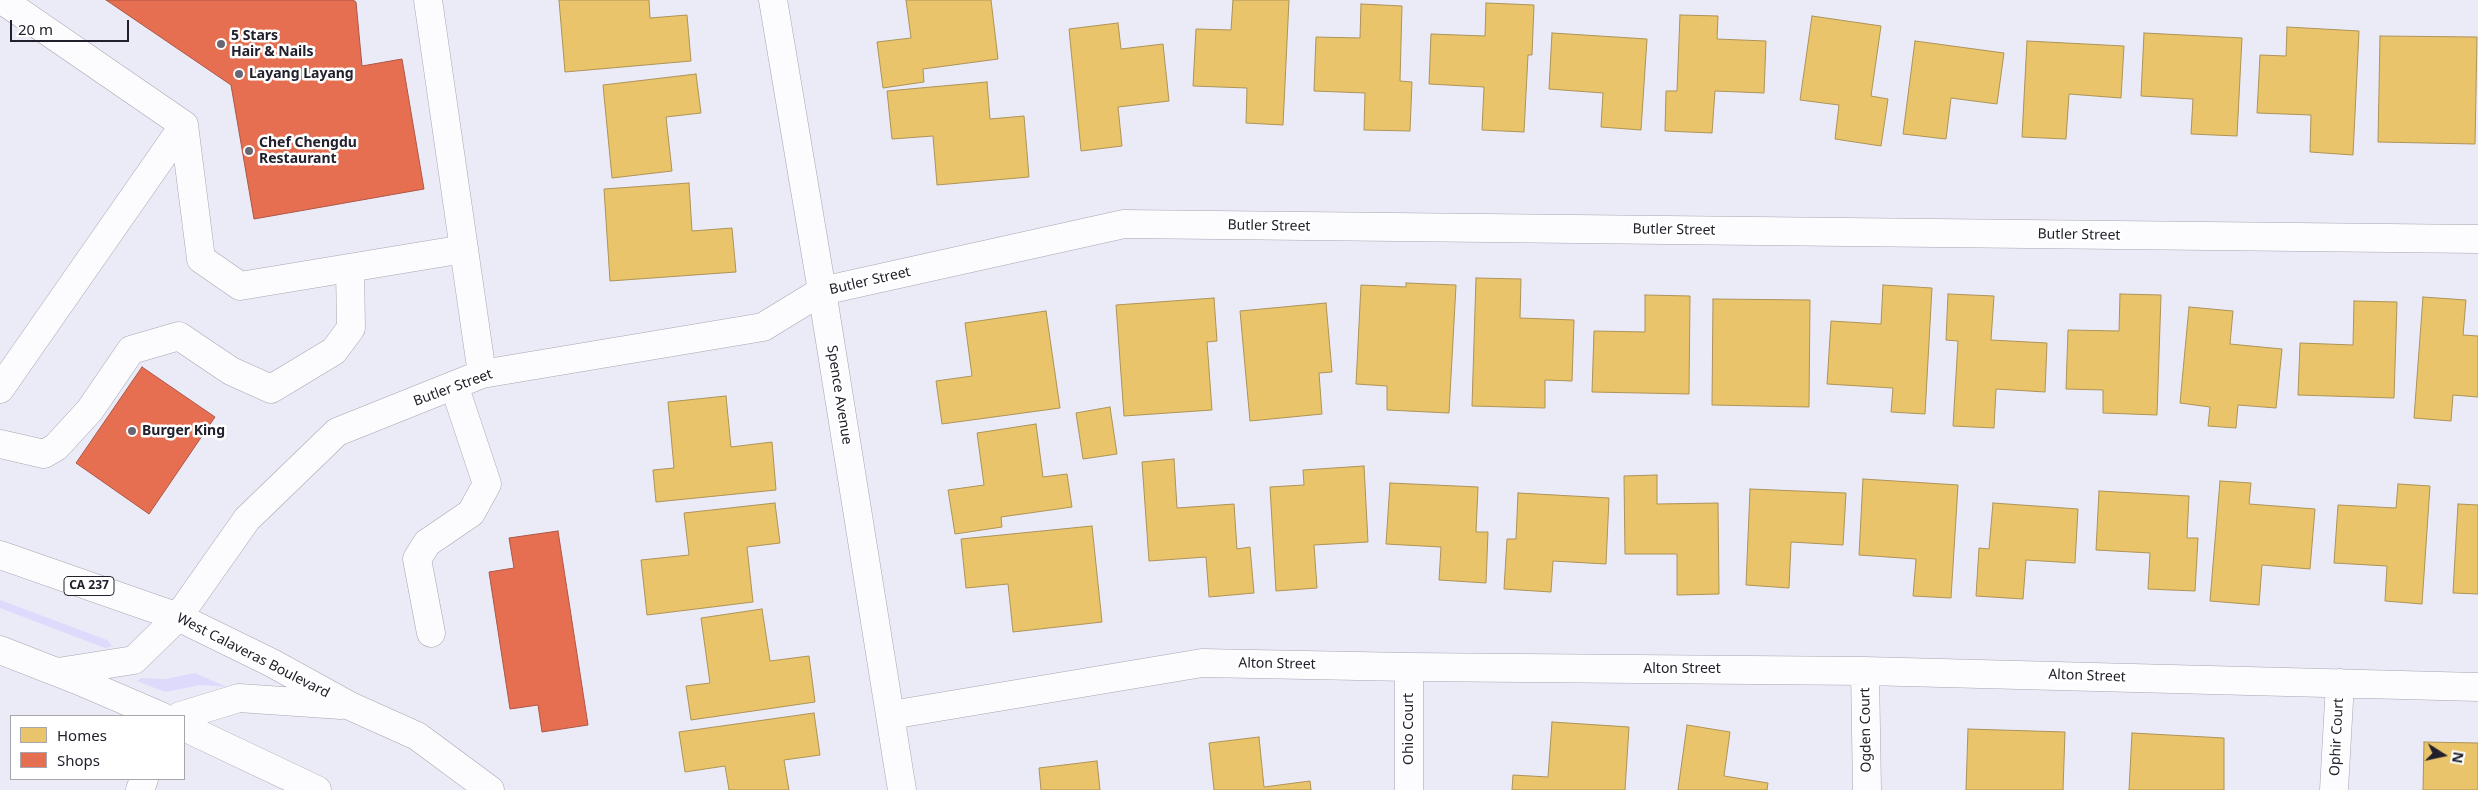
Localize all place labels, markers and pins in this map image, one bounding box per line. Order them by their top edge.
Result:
place label: 5 Stars Hair & Nails [231,28,313,60]
marker: 5 Stars Hair & Nails [215,38,227,50]
place label: Layang Layang [249,66,354,82]
marker: Layang Layang [233,68,245,80]
place label: Chef Chengdu Restaurant [259,135,357,168]
marker: Chef Chengdu Restaurant [243,145,255,157]
place label: Burger King [142,423,225,439]
marker: Burger King [126,425,138,437]

